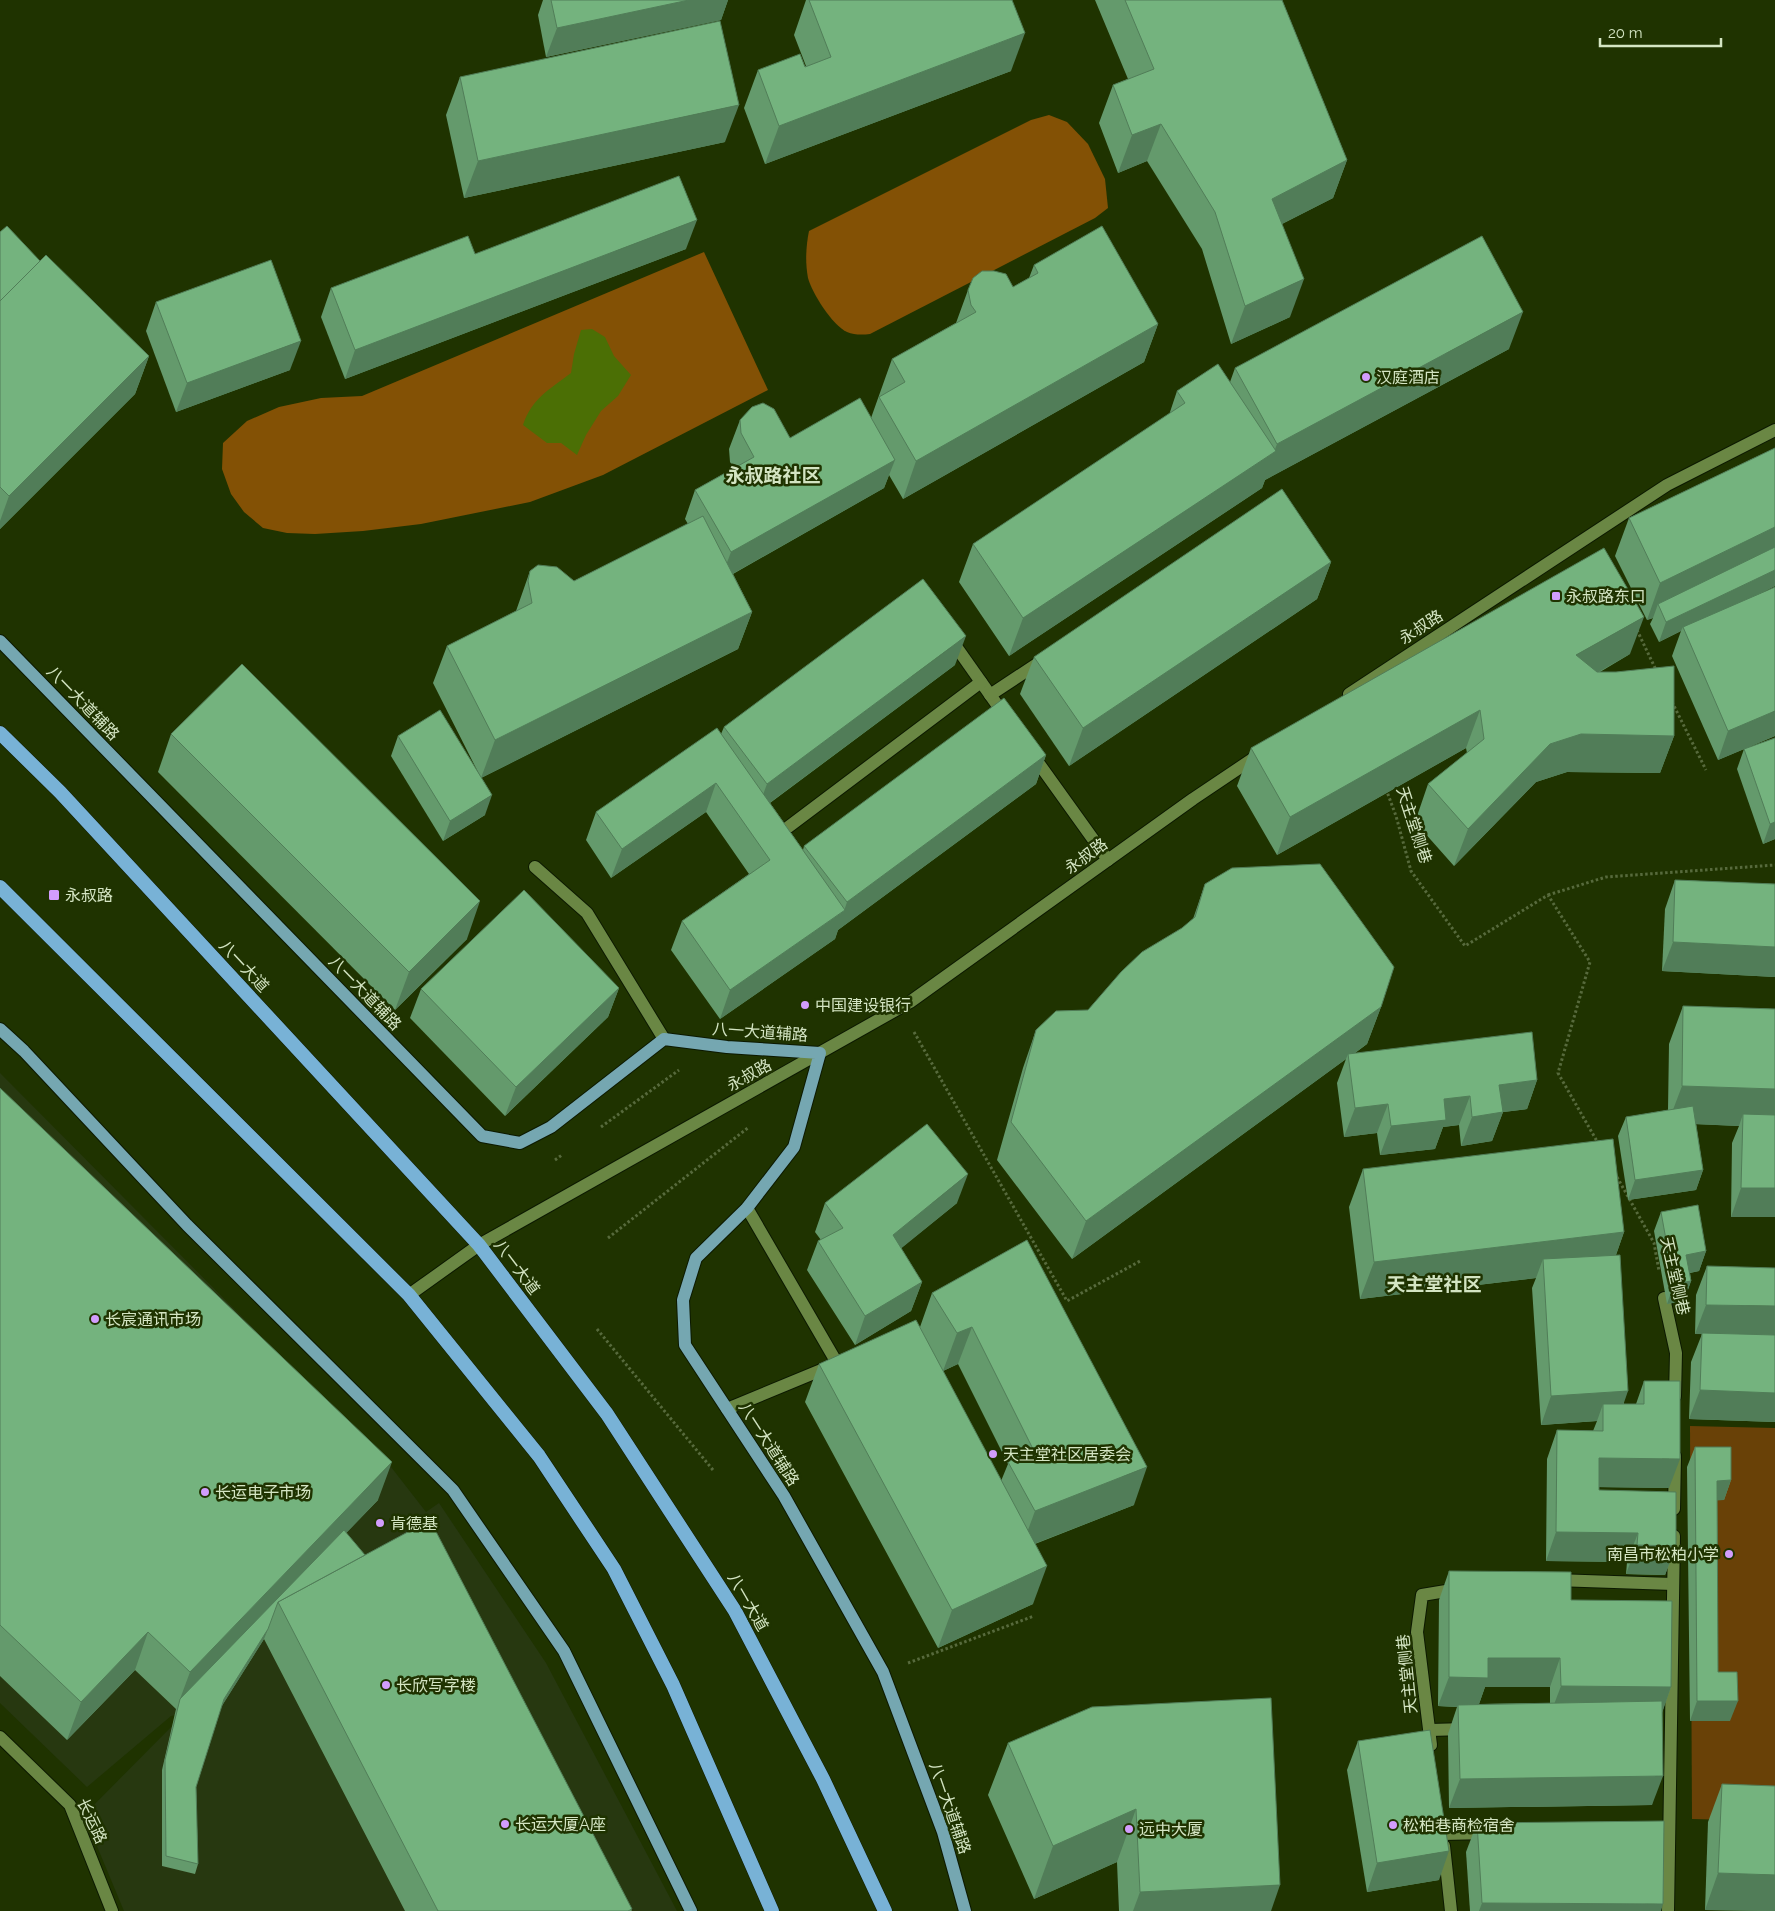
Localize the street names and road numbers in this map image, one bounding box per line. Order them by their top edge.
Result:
street label: 永叔路 [1396,606,1446,648]
street label: 八一大道辅路 [43,662,123,744]
street label: 天主堂侧巷 [1393,784,1435,866]
street label: 永叔路 [1061,834,1111,878]
street label: 八一大道 [215,936,273,996]
street label: 八一大道辅路 [325,952,405,1034]
street label: 八一大道辅路 [711,1019,809,1045]
street label: 永叔路 [723,1055,775,1095]
street label: 天主堂侧巷 [1657,1235,1693,1317]
street label: 八一大道 [490,1236,544,1298]
street label: 八一大道辅路 [735,1399,803,1489]
street label: 八一大道 [724,1570,772,1634]
street label: 天主堂侧巷 [1393,1633,1421,1715]
street label: 八一大道辅路 [925,1760,975,1856]
street label: 长运路 [73,1795,111,1847]

